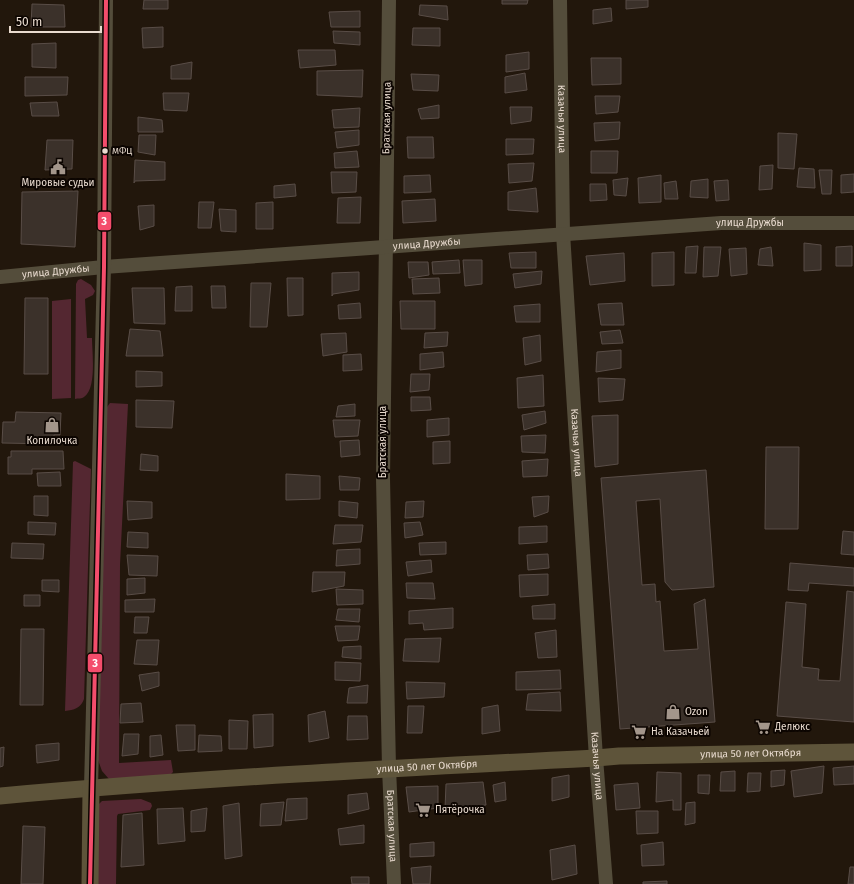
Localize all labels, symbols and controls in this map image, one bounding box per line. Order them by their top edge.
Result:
scale bar [10,8,101,34]
text: 50 m [16,15,42,29]
street label: Братская улица [380,82,394,154]
street label: Казачья улица [555,85,568,153]
marker: МФЦ [100,146,110,156]
place label: МФЦ [112,146,132,156]
public building icon: Мировые судьи [49,158,67,176]
place label: Мировые судьи [22,177,94,189]
line badge: 3 [97,211,112,231]
text: 3 [100,215,107,228]
street label: улица Дружбы [716,217,784,229]
street label: улица Дружбы [392,236,461,252]
street label: улица Дружбы [21,262,90,281]
street label: Братская улица [377,406,389,478]
street label: Казачья улица [568,408,584,477]
shop icon: Копилочка [43,416,61,434]
place label: Копилочка [26,435,78,447]
line badge: 3 [87,653,103,673]
text: 3 [91,657,98,670]
shop icon: Ozon [664,703,682,721]
place label: Ozon [685,706,708,718]
supermarket icon: Делюкс [754,718,772,736]
place label: Делюкс [774,721,810,733]
supermarket icon: На Казачьей [630,723,648,741]
place label: На Казачьей [651,726,710,738]
street label: Казачья улица [588,731,605,800]
street label: улица 50 лет Октября [700,747,801,761]
street label: улица 50 лет Октября [376,758,478,775]
street label: Братская улица [384,789,399,862]
supermarket icon: Пятёрочка [414,801,432,819]
place label: Пятёрочка [435,803,485,816]

